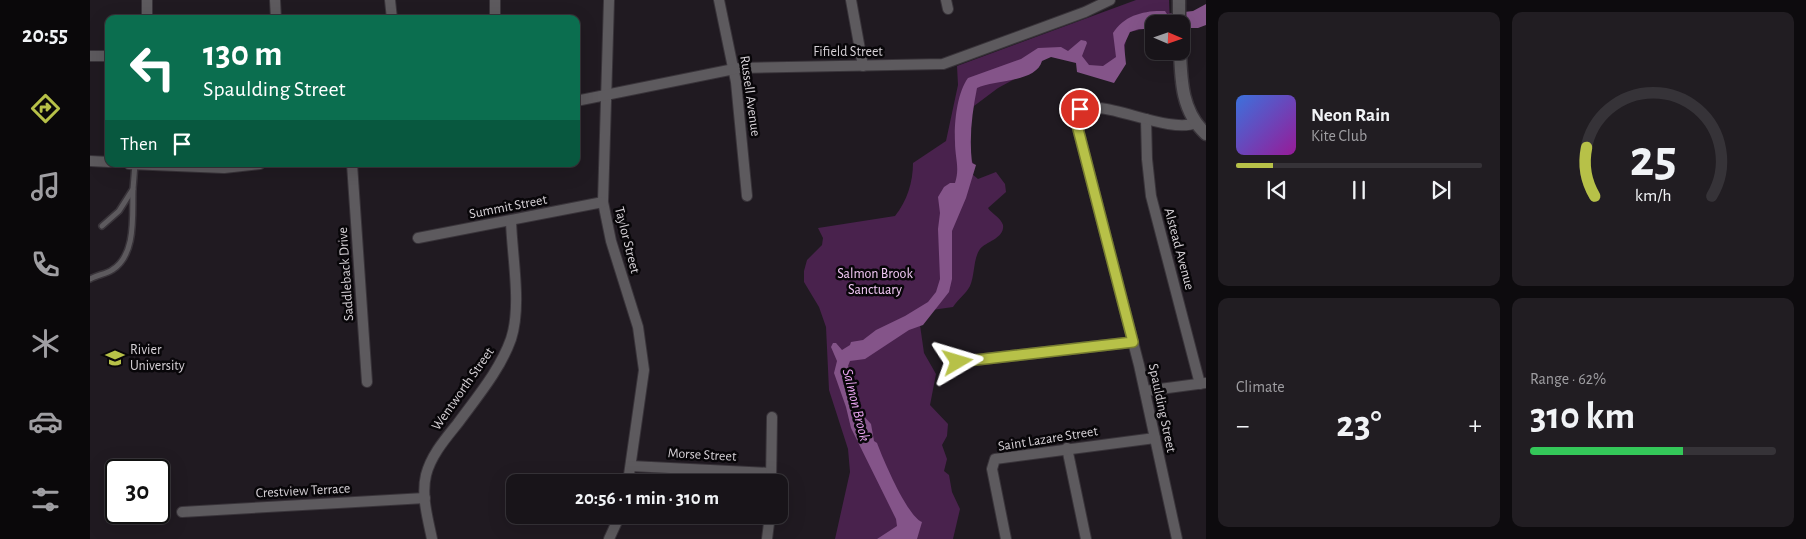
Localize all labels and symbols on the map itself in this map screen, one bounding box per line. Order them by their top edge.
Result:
north arrow [1145,15,1190,60]
street label: Fifield Street [813,45,883,59]
street label: Russell Avenue [737,55,763,137]
pin [1059,88,1101,130]
street label: Summit Street [468,192,549,221]
street label: Taylor Street [612,205,642,275]
street label: Alstead Avenue [1161,206,1197,292]
street label: Saddleback Drive [336,227,356,321]
park label: Salmon Brook Sanctuary [837,267,913,297]
position arrow [931,335,983,387]
place label: Rivier University [130,343,185,373]
street label: Wentworth Street [429,345,497,433]
school or university icon: Rivier University [104,347,126,369]
street label: Spaulding Street [1146,362,1178,454]
water label: Salmon Brook [840,367,872,443]
street label: Saint Lazare Street [997,424,1099,454]
street label: Morse Street [667,446,737,464]
speed limit sign: 30 [105,459,170,524]
street label: Crestview Terrace [255,482,351,500]

